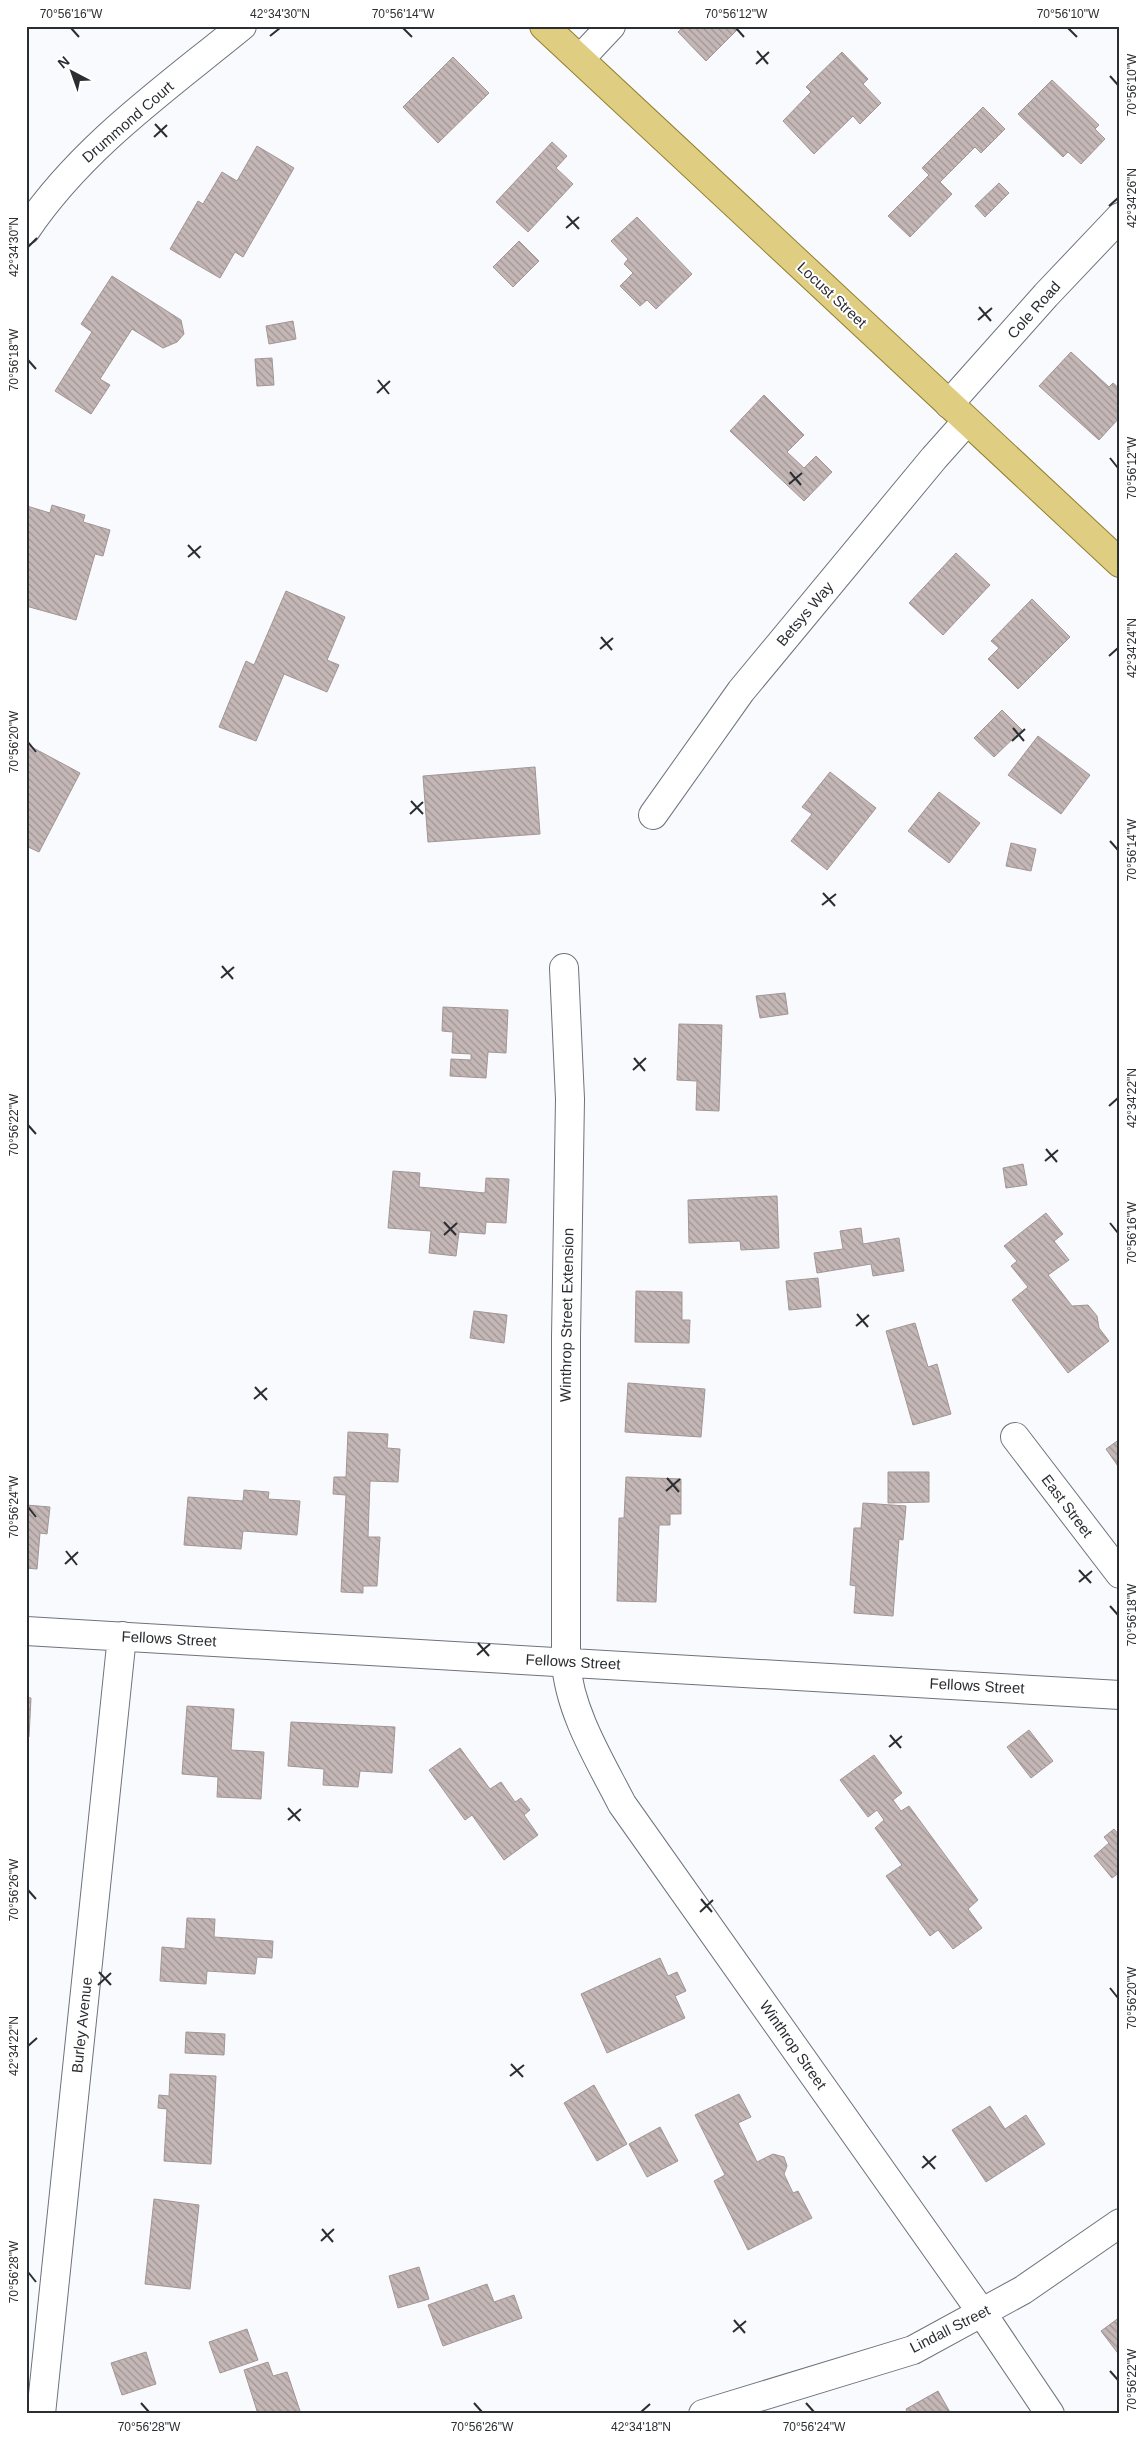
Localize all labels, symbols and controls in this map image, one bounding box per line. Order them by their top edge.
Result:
text: 70°56'16"W [40,7,103,21]
text: 42°34'30"N [250,7,310,21]
text: 70°56'14"W [372,7,435,21]
text: 70°56'12"W [705,7,768,21]
text: 70°56'10"W [1037,7,1100,21]
north arrow [48,48,98,98]
text: N [54,53,73,72]
text: 70°56'10"W [1125,53,1139,116]
street label: Drummond Court [79,77,177,166]
text: 42°34'26"N [1125,168,1139,228]
text: 42°34'30"N [7,217,21,277]
street label: Locust Street [794,258,871,332]
street label: Cole Road [1004,278,1064,342]
text: 70°56'18"W [7,328,21,391]
text: 70°56'12"W [1125,436,1139,499]
street label: Betsys Way [773,578,837,649]
text: 42°34'24"N [1125,618,1139,678]
text: 70°56'20"W [7,710,21,773]
text: 70°56'14"W [1125,818,1139,881]
text: 42°34'22"N [1125,1068,1139,1128]
text: 70°56'22"W [7,1093,21,1156]
text: 70°56'16"W [1125,1201,1139,1264]
street label: Winthrop Street Extension [556,1228,577,1402]
street label: East Street [1038,1471,1097,1541]
text: 70°56'24"W [7,1475,21,1538]
text: 70°56'18"W [1125,1583,1139,1646]
street label: Fellows Street [121,1628,218,1650]
street label: Fellows Street [525,1651,622,1673]
street label: Fellows Street [929,1675,1026,1697]
text: 70°56'26"W [7,1858,21,1921]
text: 70°56'20"W [1125,1966,1139,2029]
street label: Burley Avenue [68,1976,95,2074]
street label: Winthrop Street [757,1997,831,2093]
text: 42°34'22"N [7,2016,21,2076]
text: 70°56'28"W [7,2240,21,2303]
street label: Lindall Street [907,2301,993,2356]
text: 70°56'22"W [1125,2348,1139,2411]
text: 70°56'28"W [118,2420,181,2434]
text: 70°56'26"W [451,2420,514,2434]
text: 42°34'18"N [611,2420,671,2434]
text: 70°56'24"W [783,2420,846,2434]

